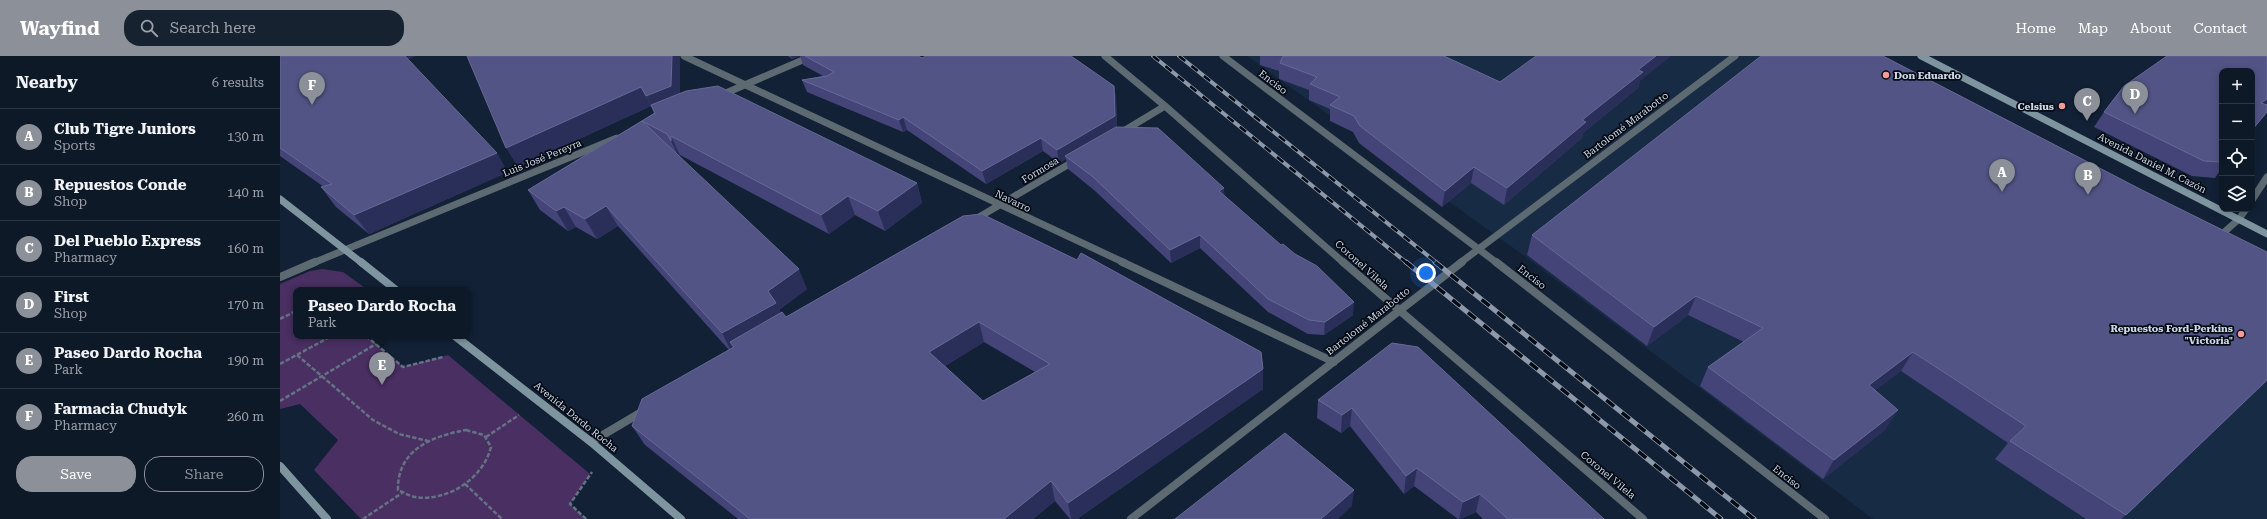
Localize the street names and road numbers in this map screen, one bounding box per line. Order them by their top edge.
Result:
street label: Enciso [1257,68,1289,96]
street label: Bartolomé Marabotto [1582,90,1670,160]
street label: Avenida Daniel M. Cazón [2096,131,2208,195]
street label: Luis José Pereyra [501,137,583,179]
street label: Formosa [1020,154,1061,185]
street label: Navarro [993,188,1033,214]
street label: Coronel Vilela [1333,238,1391,292]
street label: Enciso [1516,263,1548,291]
street label: Bartolomé Marabotto [1324,285,1412,357]
street label: Avenida Dardo Rocha [532,380,620,454]
street label: Coronel Vilela [1578,449,1638,501]
street label: Enciso [1771,463,1803,491]

